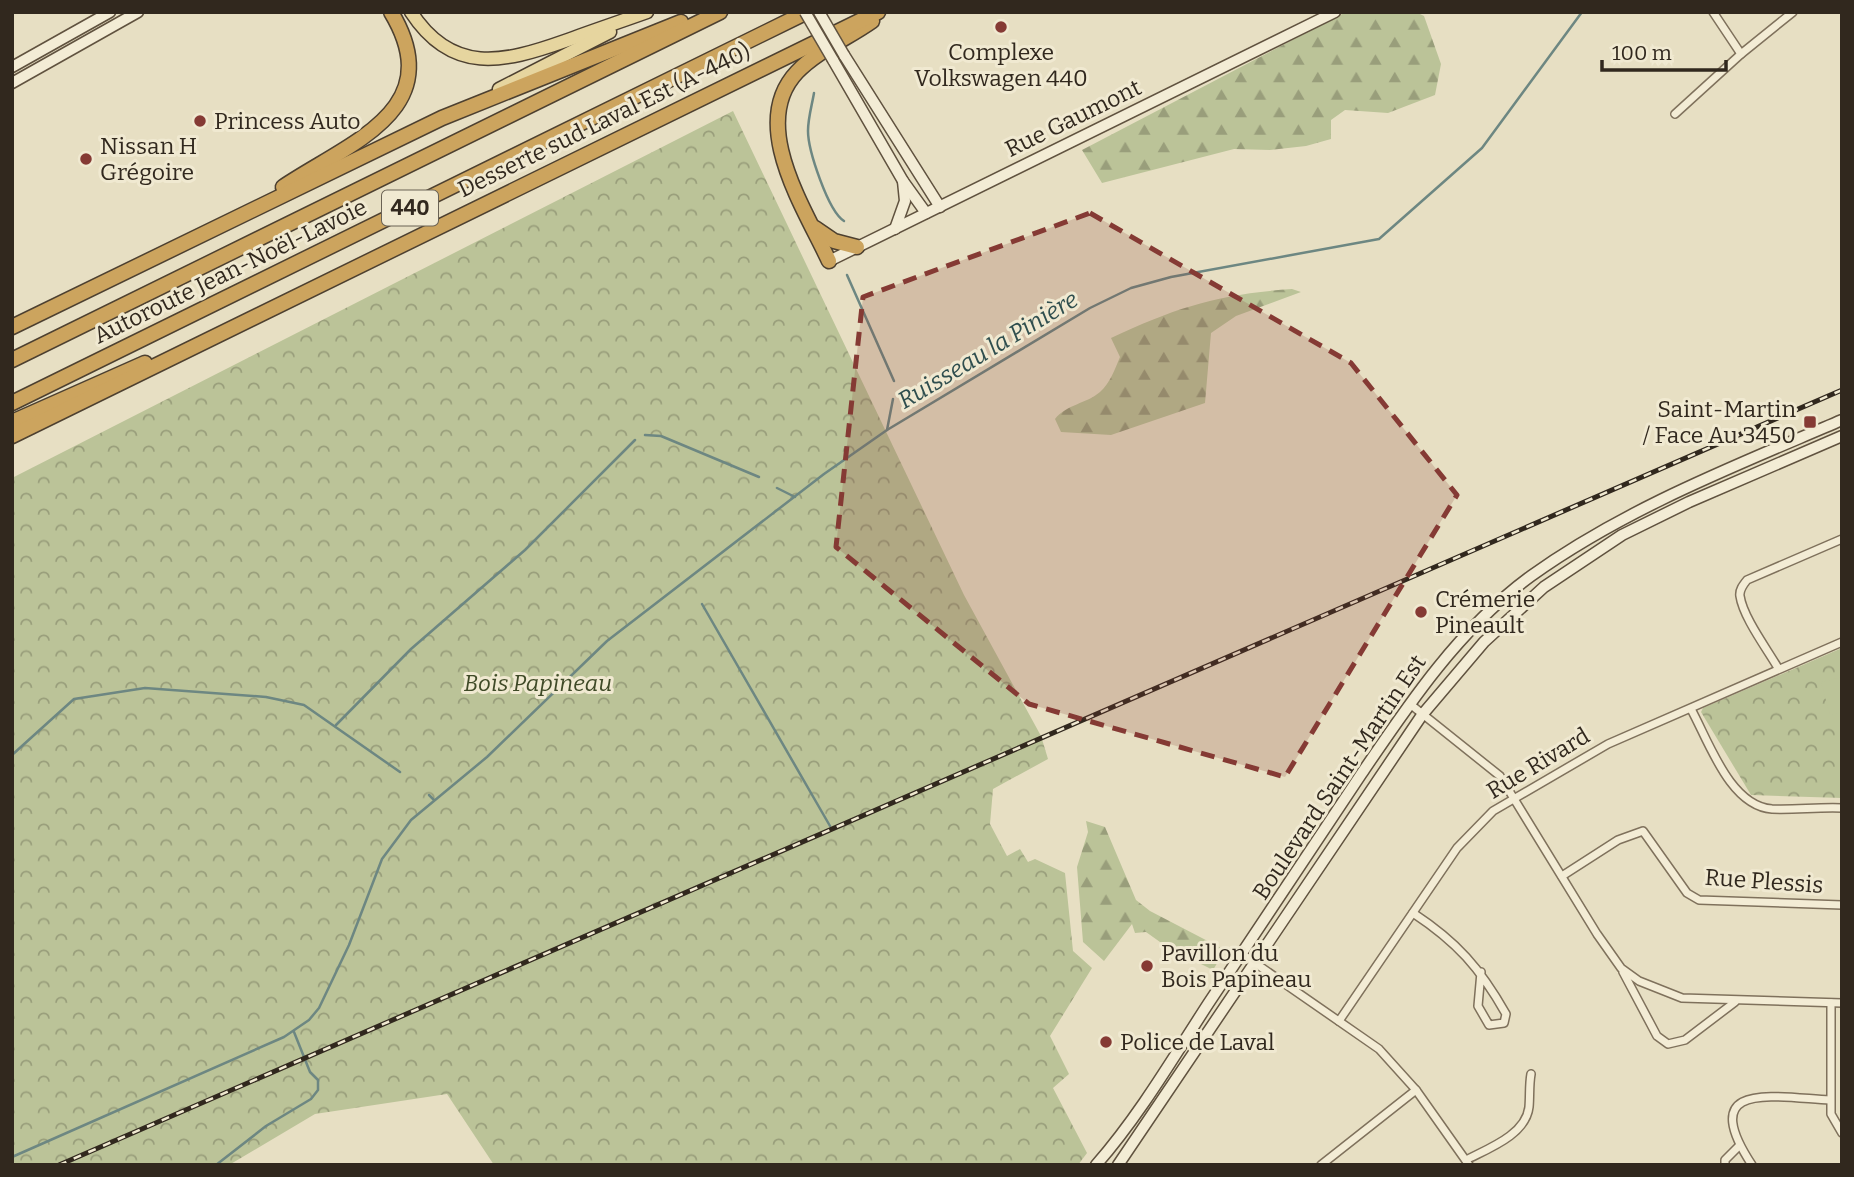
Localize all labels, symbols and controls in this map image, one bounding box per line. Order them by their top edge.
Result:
marker: Complexe Volkswagen 440 [993,19,1009,35]
scale bar [1602,28,1726,72]
street label: Desserte sud Laval Est (A-440) [453,37,755,203]
place label: Complexe Volkswagen 440 [914,38,1088,92]
text: 100 m [1612,40,1672,66]
street label: Rue Gaumont [1000,73,1146,163]
place label: Princess Auto [214,107,360,135]
marker: Princess Auto [192,113,208,129]
place label: Nissan H Grégoire [100,132,197,186]
marker: Nissan H Grégoire [78,151,94,167]
road number: 440 [382,190,438,226]
street label: Autoroute Jean-Noël-Lavoie [89,193,371,349]
water label: Ruisseau la Pinière [893,285,1083,415]
place label: Saint-Martin / Face Au 3450 [1643,395,1796,449]
marker: Saint-Martin / Face Au 3450 [1802,414,1818,430]
place label: Crémerie Pineault [1435,585,1535,639]
marker: Crémerie Pineault [1413,604,1429,620]
street label: Boulevard Saint-Martin Est [1246,649,1432,905]
park label: Bois Papineau [464,669,612,697]
street label: Rue Rivard [1482,721,1595,805]
street label: Rue Plessis [1704,863,1824,899]
place label: Pavillon du Bois Papineau [1161,939,1312,993]
marker: Pavillon du Bois Papineau [1139,958,1155,974]
place label: Police de Laval [1120,1028,1275,1056]
marker: Police de Laval [1098,1034,1114,1050]

